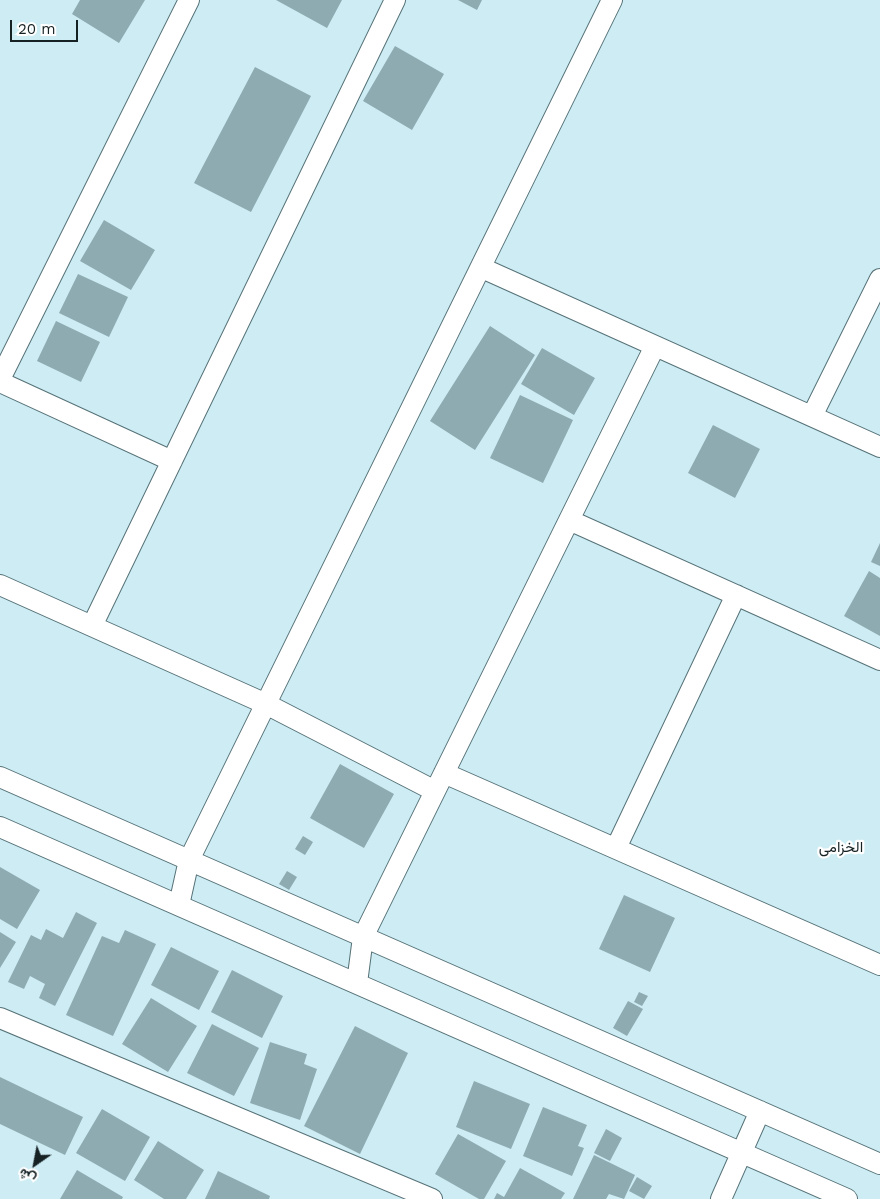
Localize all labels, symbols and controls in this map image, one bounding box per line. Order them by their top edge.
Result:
scale bar [12,10,80,42]
text: 20 m [18,20,56,38]
district label: الخزامى [819,839,863,857]
north arrow [10,1139,60,1189]
text: ش [15,1165,38,1188]

